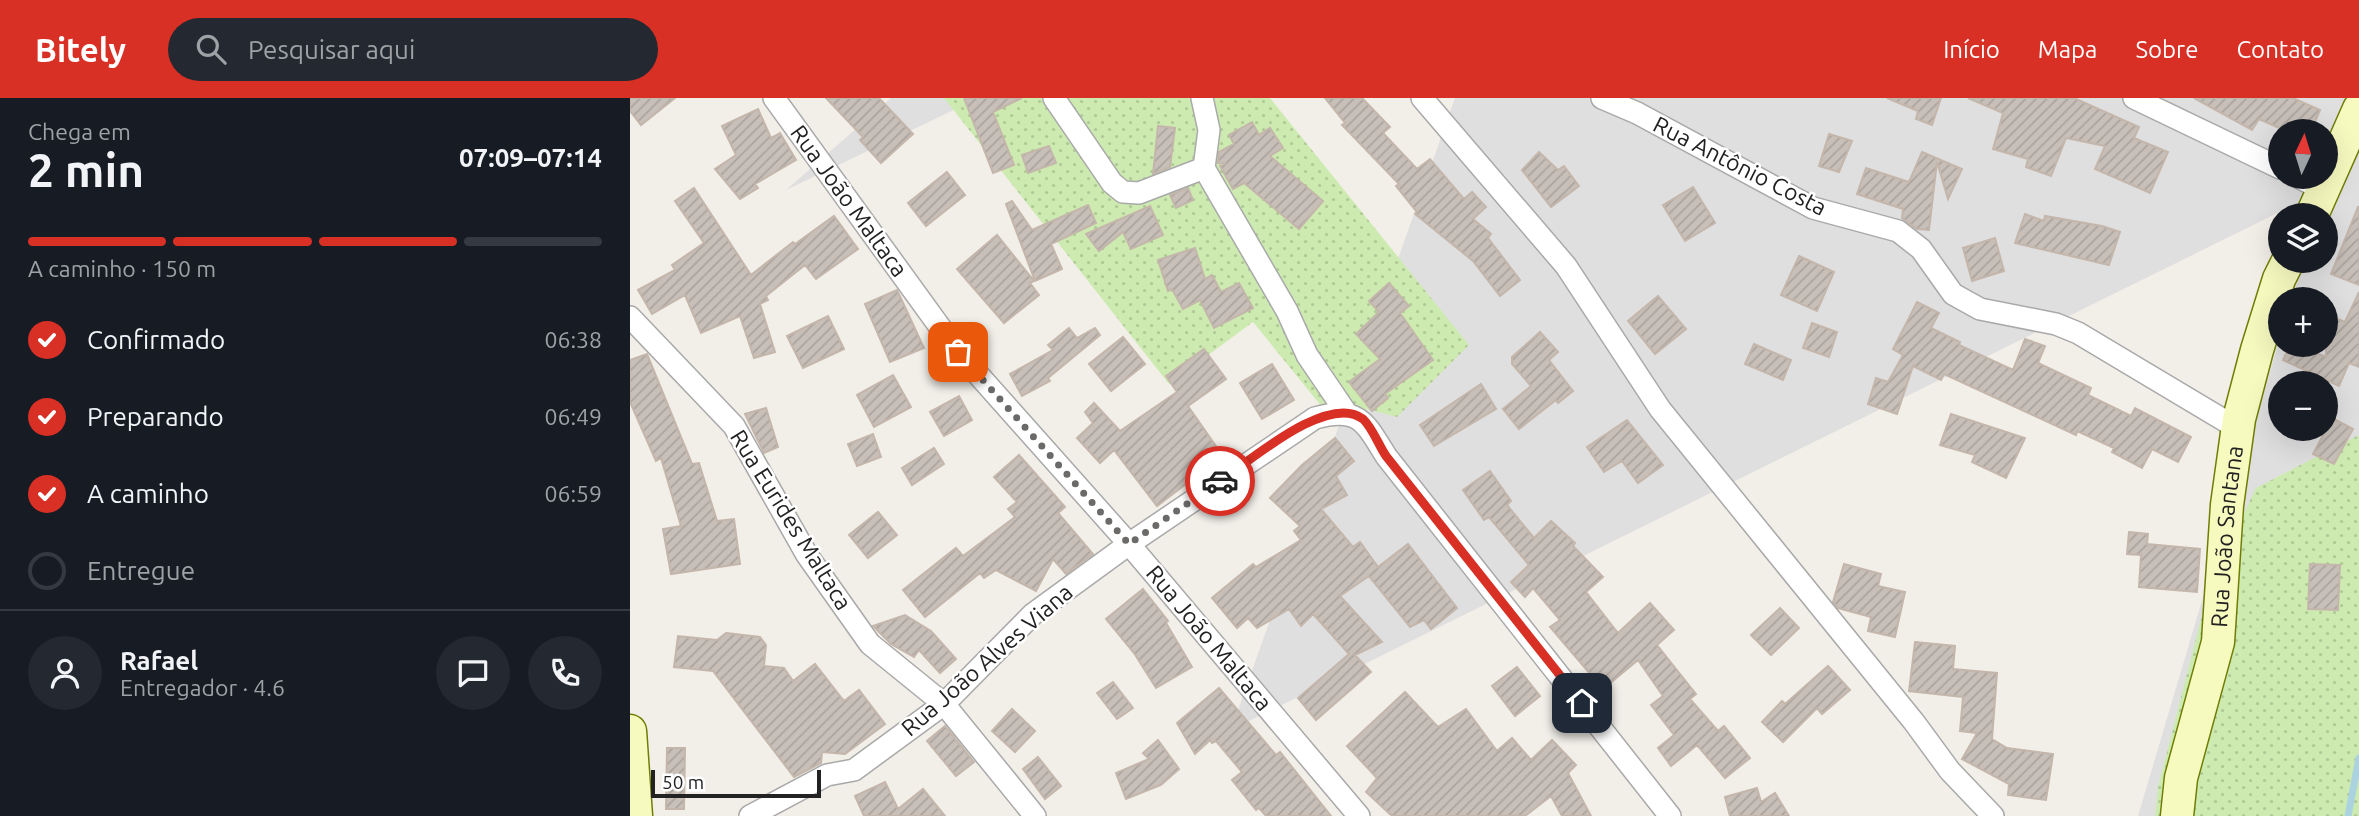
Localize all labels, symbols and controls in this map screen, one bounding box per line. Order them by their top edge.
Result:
search box [168,18,658,81]
icon: search [192,30,230,68]
text: Bitely [35,31,126,68]
text: Pesquisar aqui [248,35,415,64]
text: Início [1943,36,2000,63]
text: Mapa [2038,36,2097,63]
text: Sobre [2135,36,2198,63]
text: Contato [2236,36,2324,63]
street label: Rua Antônio Costa [1650,111,1831,220]
text: Chega em [28,119,131,144]
north arrow [2268,119,2338,189]
map controls [2268,119,2338,441]
street label: Rua João Maltaca [786,120,913,281]
text: 07:09–07:14 [459,143,602,172]
text: 2 min [28,144,144,196]
button: layers [2268,203,2338,273]
text: A caminho · 150 m [28,256,216,281]
button: + [2268,287,2338,357]
icon: check [28,321,66,359]
pin [928,322,988,382]
text: Confirmado [87,325,225,354]
text: 06:38 [544,327,602,352]
icon: bag [939,333,977,371]
button: − [2268,371,2338,441]
icon: check [28,398,66,436]
text: Preparando [87,402,224,431]
text: 06:49 [544,404,602,429]
street label: Rua Eurides Maltaca [726,425,857,614]
street label: Rua João Santana [2206,444,2247,628]
courier [1185,446,1255,516]
icon: car [1201,462,1239,500]
icon: check [28,475,66,513]
text: A caminho [87,479,209,508]
text: 06:59 [544,481,602,506]
text: Entregue [87,556,195,585]
street label: Rua João Maltaca [1142,560,1277,715]
street label: Rua João Alves Viana [896,579,1077,740]
button: person [28,636,102,710]
button: chat [436,636,510,710]
button: phone [528,636,602,710]
text: Rafael [120,646,198,675]
pin [1552,673,1612,733]
text: Entregador · 4.6 [120,675,285,700]
icon: home [1563,684,1601,722]
scale bar [651,767,821,799]
text: 50 m [662,771,704,793]

